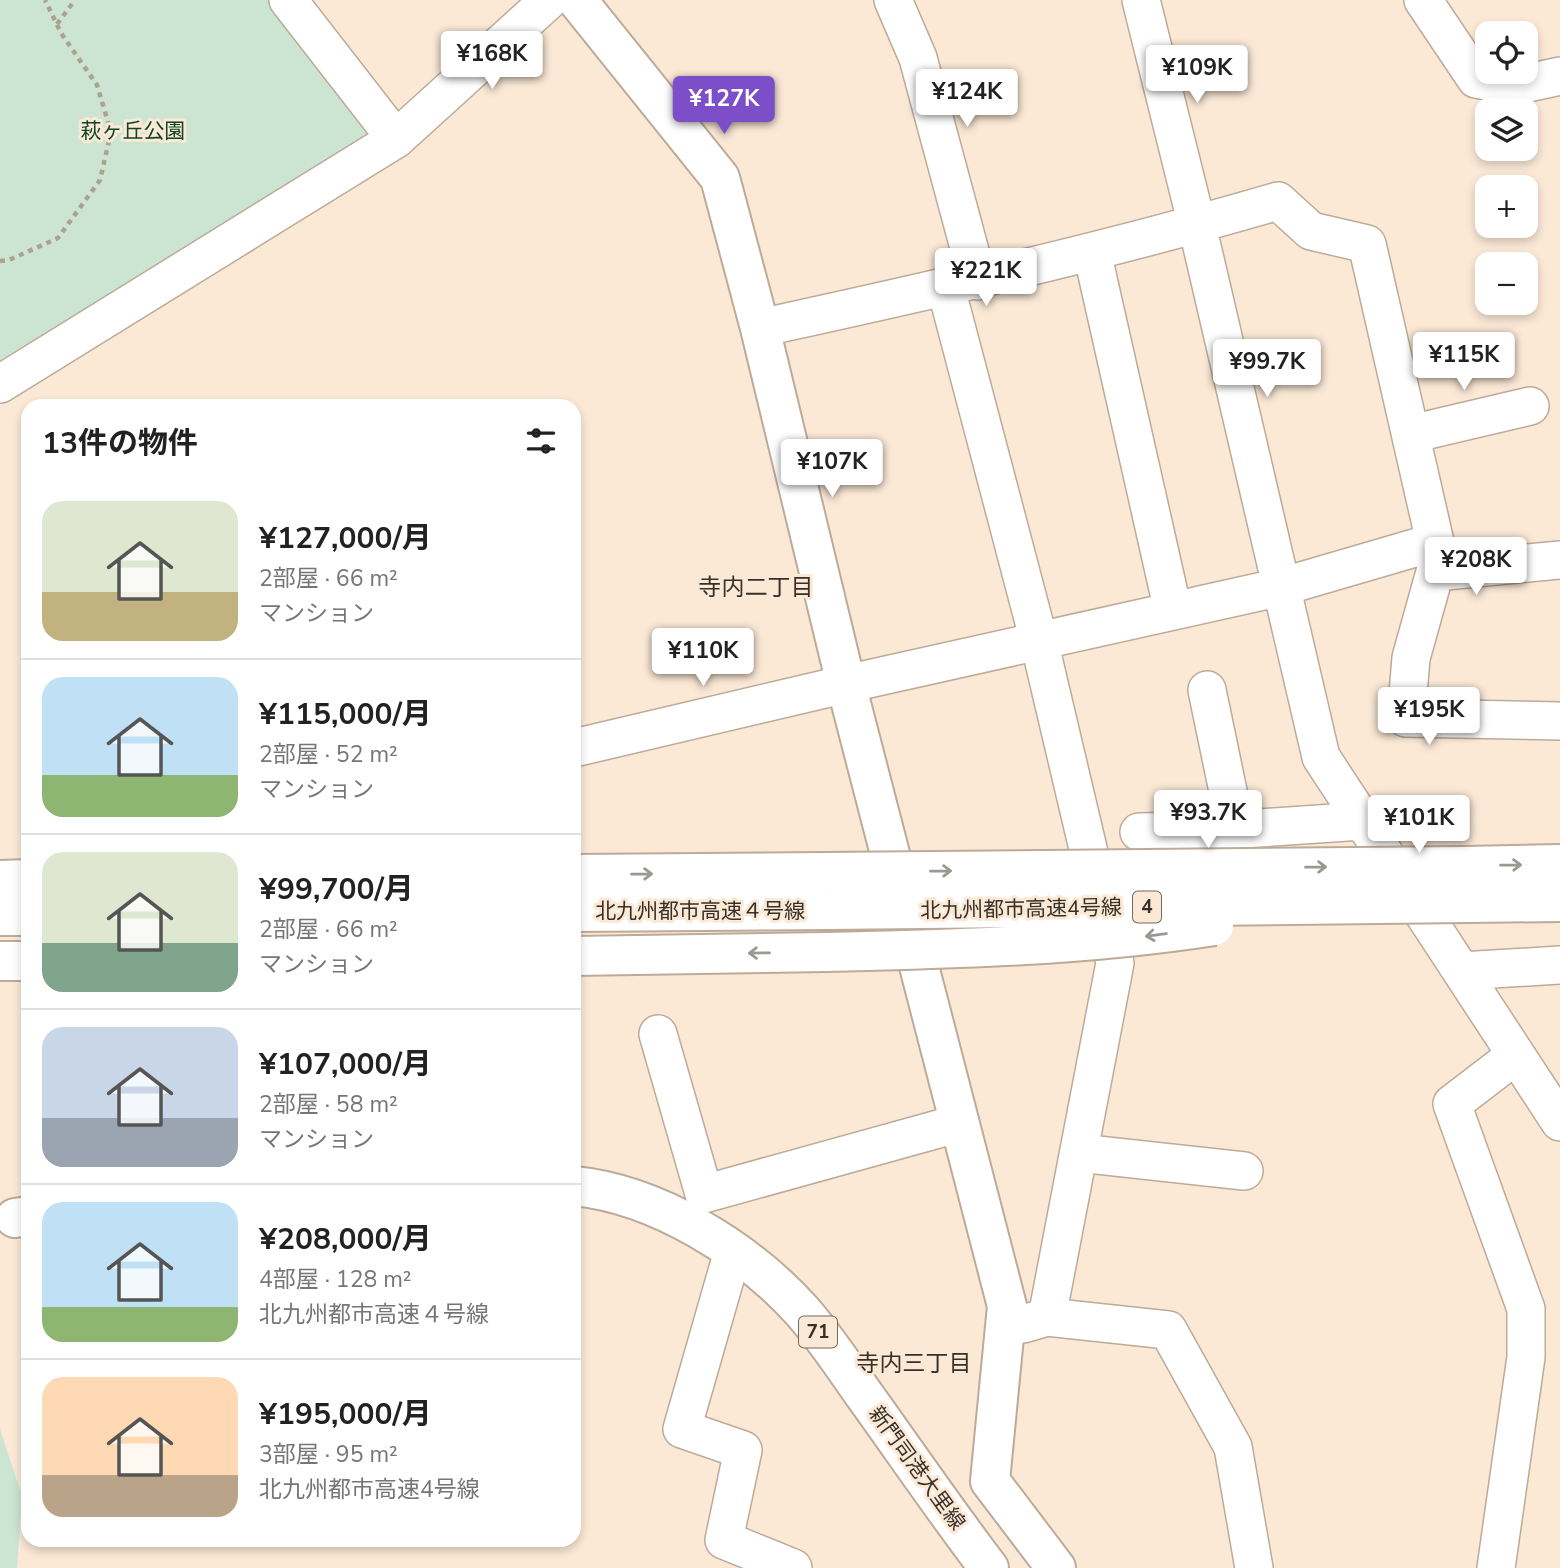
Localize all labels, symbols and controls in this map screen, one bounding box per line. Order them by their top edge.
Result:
map controls [1475,21,1538,315]
button: locate [1475,21,1538,84]
pin: ¥168K [443,32,541,91]
text: ¥168K [457,38,527,69]
pin: ¥109K [1148,46,1246,105]
text: ¥109K [1162,52,1232,83]
pin: ¥124K [918,69,1016,129]
pin: ¥127K [675,76,773,136]
text: ¥124K [932,76,1002,107]
text: ¥127K [689,83,759,114]
button: layers [1475,98,1538,161]
park label: 萩ヶ丘公園 [81,117,186,145]
button: + [1475,175,1538,238]
pin: ¥221K [937,248,1035,308]
button: − [1475,252,1538,315]
text: ¥221K [951,255,1021,286]
pin: ¥115K [1415,332,1513,392]
text: ¥115K [1429,339,1499,370]
pin: ¥99.7K [1210,340,1324,399]
text: ¥99.7K [1229,346,1305,377]
icon: filters [522,422,560,460]
text: 13件の物件 [42,423,198,464]
pin: ¥107K [783,440,881,499]
text: ¥107K [797,446,867,477]
text: ¥127,000/月 [259,518,432,559]
icon: home [98,529,182,613]
pin: ¥208K [1427,538,1525,597]
text: ¥208K [1441,544,1511,575]
text: 2部屋 · 66 m² [259,563,398,594]
district label: 寺内二丁目 [699,572,814,603]
text: マンション [259,598,374,629]
pin: ¥110K [654,628,752,688]
text: ¥110K [668,635,738,666]
pin: ¥195K [1380,688,1478,747]
text: ¥115,000/月 [259,694,432,735]
text: ¥195K [1394,694,1464,725]
icon: home [98,705,182,789]
text: 2部屋 · 52 m² [259,739,398,770]
text: マンション [259,774,374,805]
pin: ¥93.7K [1151,790,1265,850]
pin: ¥101K [1370,796,1468,855]
text: ¥93.7K [1170,797,1246,828]
text: ¥101K [1384,802,1454,833]
one-way arrow [1500,858,1523,872]
one-way arrow [1304,860,1327,874]
one-way arrow [929,864,952,878]
one-way arrow [630,867,653,880]
text: ¥99,700/月 [259,869,414,910]
icon: home [98,880,182,964]
road number: 4 [1133,892,1161,923]
street label: 北九州都市高速4号線 [920,893,1122,925]
street label: 北九州都市高速４号線 [595,897,805,925]
text: 2部屋 · 66 m² [259,914,398,945]
one-way arrow [1145,928,1168,941]
one-way arrow [748,946,771,960]
text: マンション [259,949,374,980]
text: ¥107,000/月 [259,1044,432,1085]
icon: home [98,1055,182,1139]
text: 2部屋 · 58 m² [259,1089,398,1120]
text: マンション [259,1124,374,1155]
text: ¥208,000/月 [259,1219,432,1260]
icon: home [98,1230,182,1314]
text: 4部屋 · 128 m² [259,1264,412,1295]
text: 北九州都市高速４号線 [259,1299,489,1330]
road number: 71 [799,1316,837,1348]
district label: 寺内三丁目 [857,1348,972,1379]
text: ¥195,000/月 [259,1394,432,1435]
street label: 新門司港大里線 [862,1400,972,1536]
icon: home [98,1405,182,1489]
text: 3部屋 · 95 m² [259,1439,398,1470]
text: 北九州都市高速4号線 [259,1474,480,1505]

